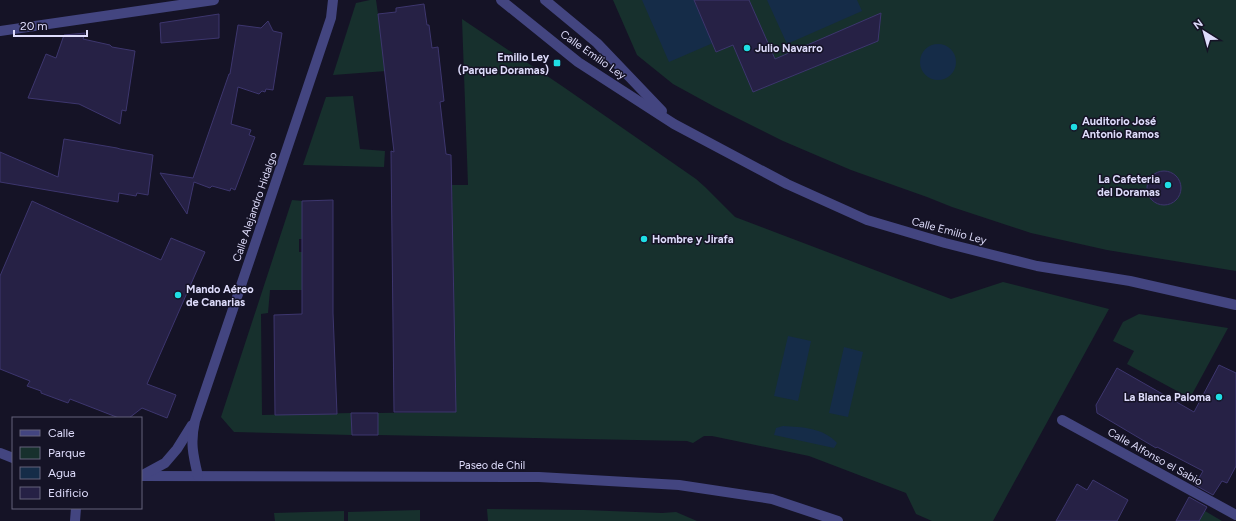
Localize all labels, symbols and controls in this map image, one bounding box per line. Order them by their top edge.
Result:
scale bar [14,12,87,38]
north arrow [1184,12,1224,52]
text: N [1191,17,1206,32]
text: 20 m [20,19,48,33]
street label: Calle Emilio Ley [558,28,628,83]
place label: Julio Navarro [755,42,823,55]
marker: Julio Navarro [742,43,752,53]
place label: Emilio Ley (Parque Doramas) [458,51,550,77]
marker: Emilio Ley (Parque Doramas) [552,58,562,68]
place label: Auditorio José Antonio Ramos [1082,115,1159,141]
marker: Auditorio José Antonio Ramos [1069,122,1079,132]
street label: Calle Alejandro Hidalgo [230,150,280,264]
place label: La Cafeteria del Doramas [1097,173,1160,199]
marker: La Cafeteria del Doramas [1163,180,1173,190]
street label: Calle Emilio Ley [910,215,988,247]
place label: Hombre y Jirafa [652,233,734,246]
marker: Hombre y Jirafa [639,234,649,244]
place label: Mando Aéreo de Canarias [186,283,254,309]
marker: Mando Aéreo de Canarias [173,290,183,300]
place label: La Blanca Paloma [1124,391,1211,404]
marker: La Blanca Paloma [1214,392,1224,402]
legend [12,417,142,509]
street label: Calle Alfonso el Sabio [1105,425,1205,489]
text: Calle [48,426,75,440]
text: Parque [48,446,86,460]
street label: Paseo de Chil [459,459,525,472]
text: Agua [48,466,76,480]
text: Edificio [48,486,88,500]

